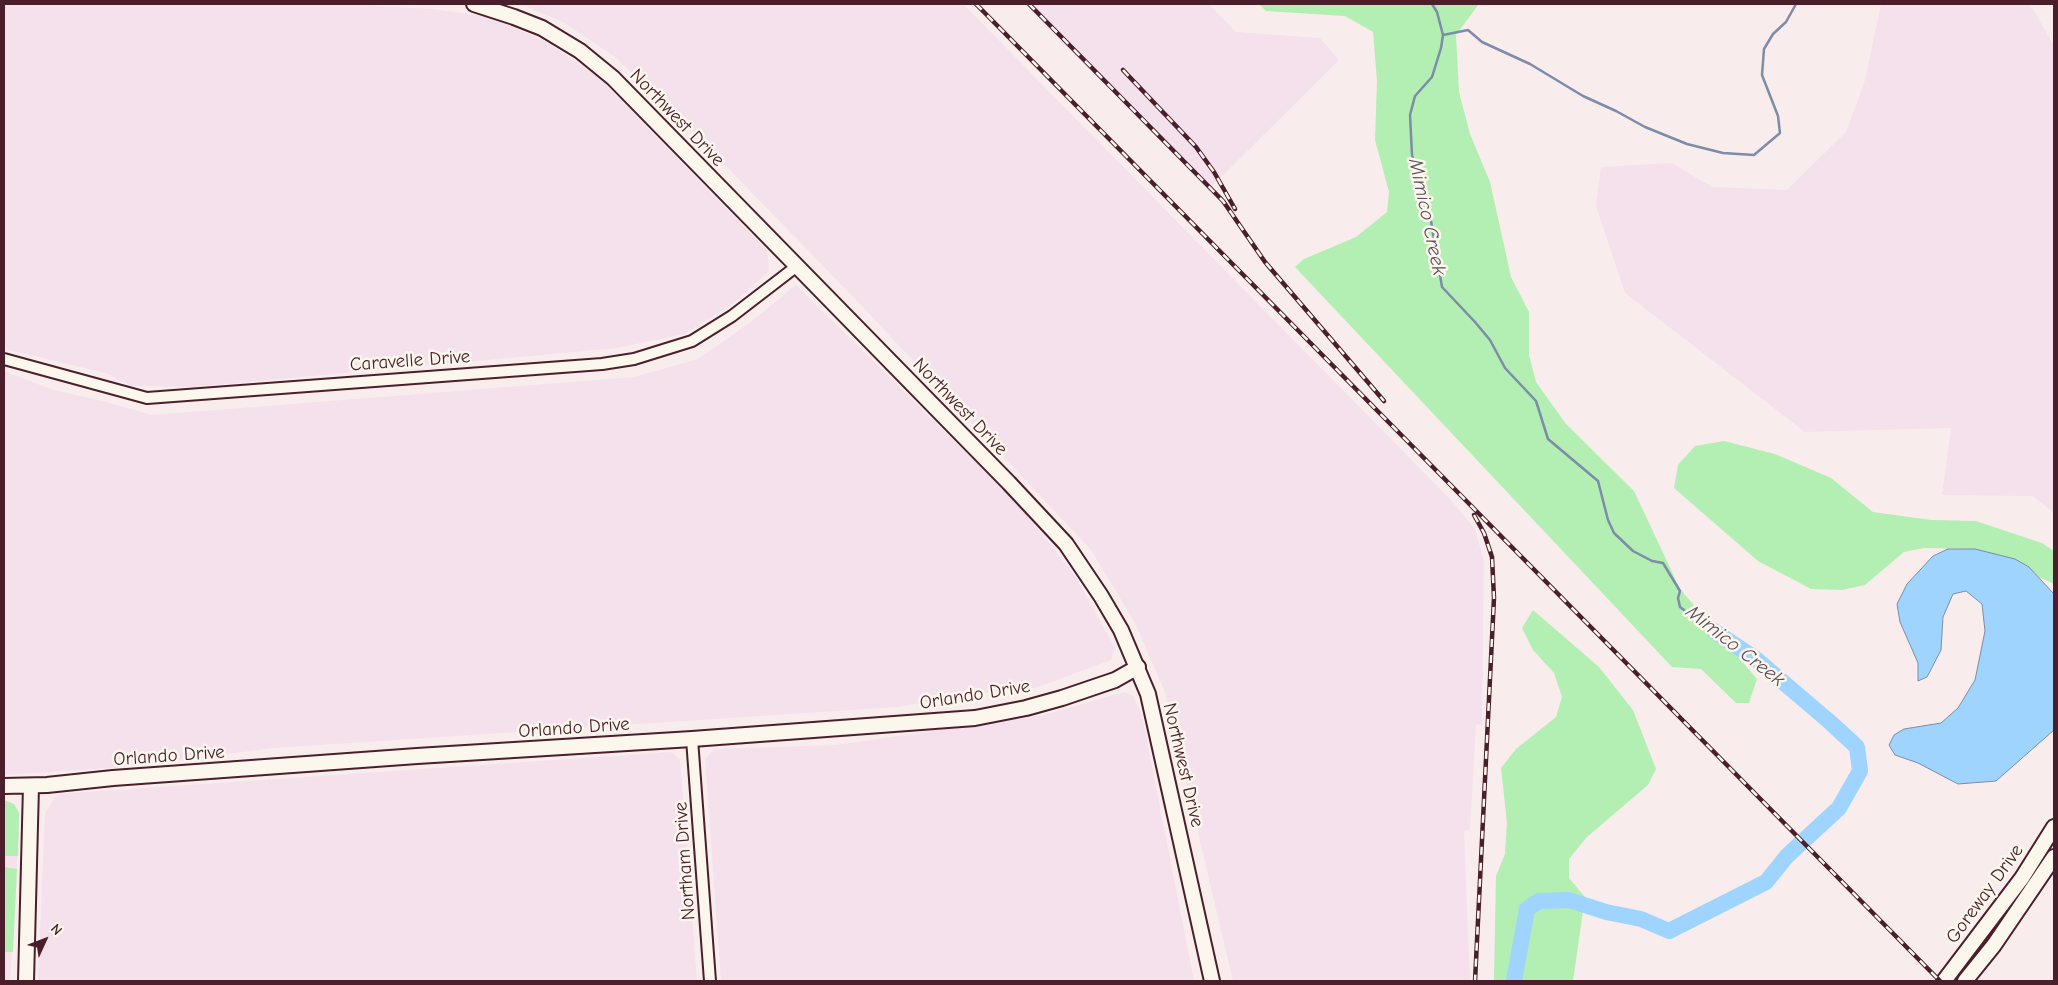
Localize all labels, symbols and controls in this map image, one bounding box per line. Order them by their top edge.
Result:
street label: Northwest Drive [625,64,729,172]
water label: Mimico Creek [1403,156,1451,278]
street label: Caravelle Drive [349,345,471,377]
street label: Northwest Drive [908,353,1012,461]
water label: Mimico Creek [1681,600,1789,692]
street label: Orlando Drive [918,675,1032,715]
street label: Northwest Drive [1158,701,1208,829]
street label: Orlando Drive [518,713,630,743]
street label: Orlando Drive [113,741,225,771]
street label: Northam Drive [669,801,701,921]
street label: Goreway Drive [1941,840,2029,948]
north arrow [20,915,70,965]
text: N [47,920,66,939]

